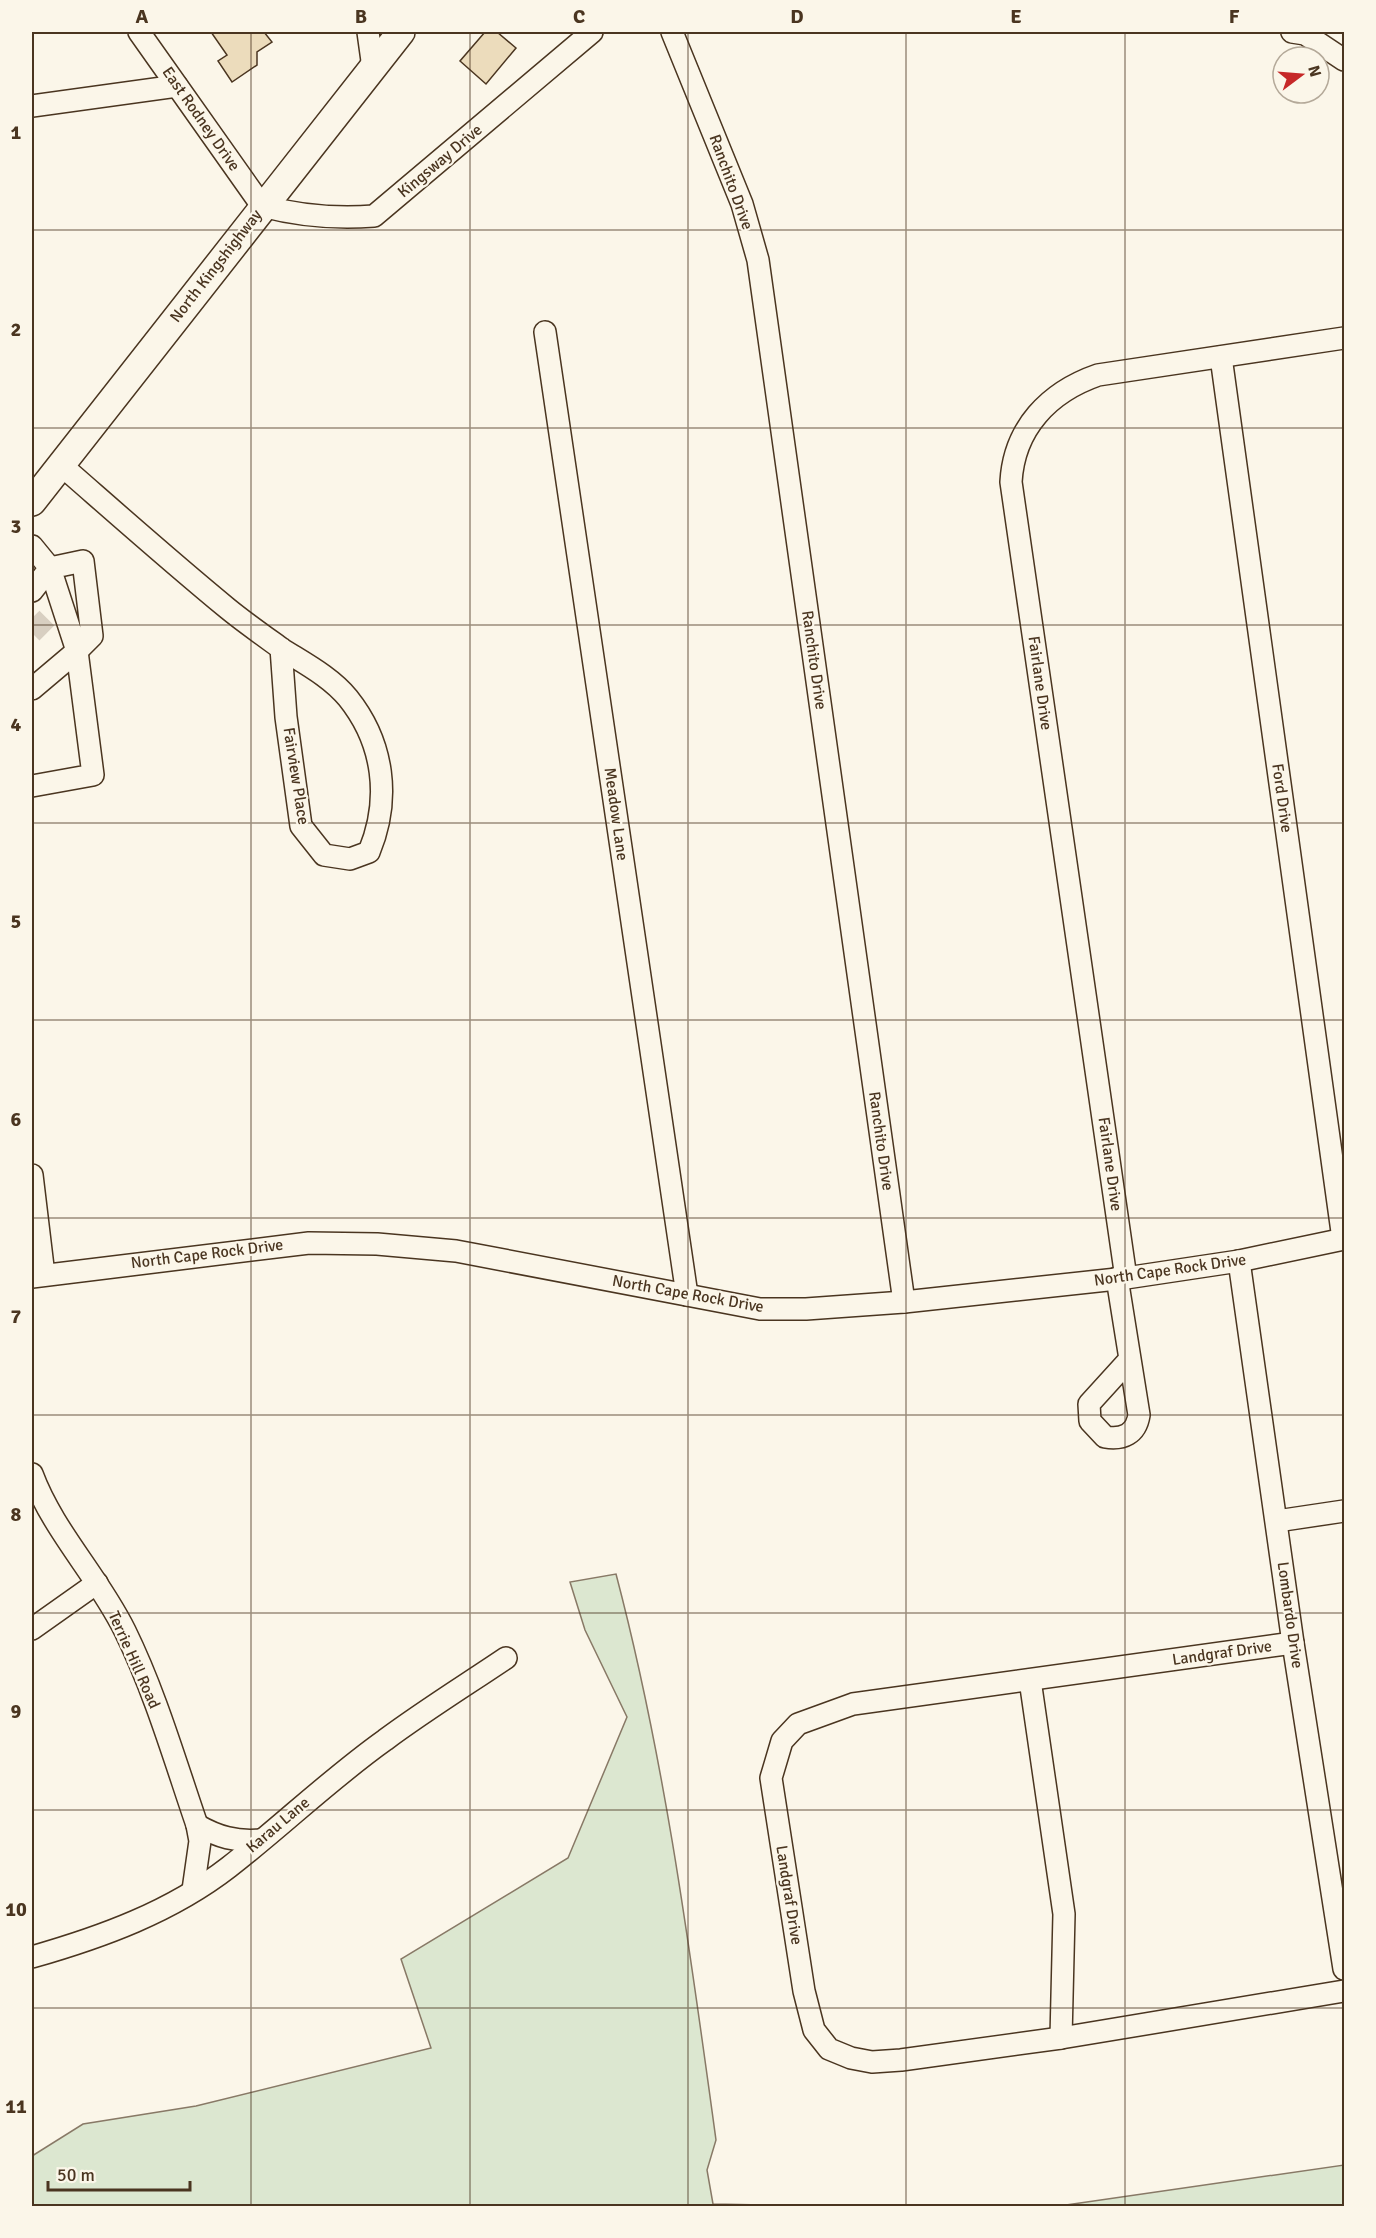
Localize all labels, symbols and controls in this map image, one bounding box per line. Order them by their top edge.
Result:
text: A [136,4,149,29]
text: B [355,4,367,29]
text: C [573,4,585,29]
text: D [790,4,804,29]
text: E [1010,4,1022,29]
text: F [1229,4,1240,29]
north arrow [1271,45,1331,105]
street label: East Rodney Drive [158,63,244,175]
text: N [1303,63,1326,79]
text: 1 [11,120,22,145]
street label: Kingsway Drive [394,120,486,202]
street label: Ranchito Drive [705,132,757,232]
street label: North Kingshighway [166,205,267,327]
text: 2 [11,317,21,342]
text: 3 [11,514,21,539]
street label: Ranchito Drive [797,609,831,711]
street label: Fairlane Drive [1023,635,1057,731]
text: 4 [11,712,22,737]
street label: Fairview Place [278,726,314,826]
street label: Ford Drive [1267,762,1297,834]
street label: Meadow Lane [600,766,632,862]
text: 5 [11,909,21,934]
street label: Ranchito Drive [864,1090,898,1192]
text: 6 [11,1107,22,1132]
street label: Fairlane Drive [1093,1116,1127,1212]
street label: North Cape Rock Drive [130,1235,284,1273]
street label: North Cape Rock Drive [1093,1249,1247,1291]
street label: North Cape Rock Drive [611,1271,765,1317]
text: 7 [11,1304,22,1329]
text: 8 [11,1502,22,1527]
street label: Lombardo Drive [1273,1560,1307,1670]
street label: Terrie Hill Road [104,1608,164,1712]
street label: Landgraf Drive [1171,1636,1273,1670]
text: 9 [11,1699,22,1724]
street label: Karau Lane [242,1793,314,1857]
street label: Landgraf Drive [771,1844,807,1946]
text: 10 [5,1897,27,1922]
text: 11 [5,2094,27,2119]
scale bar [48,2154,190,2192]
text: 50 m [57,2164,95,2186]

